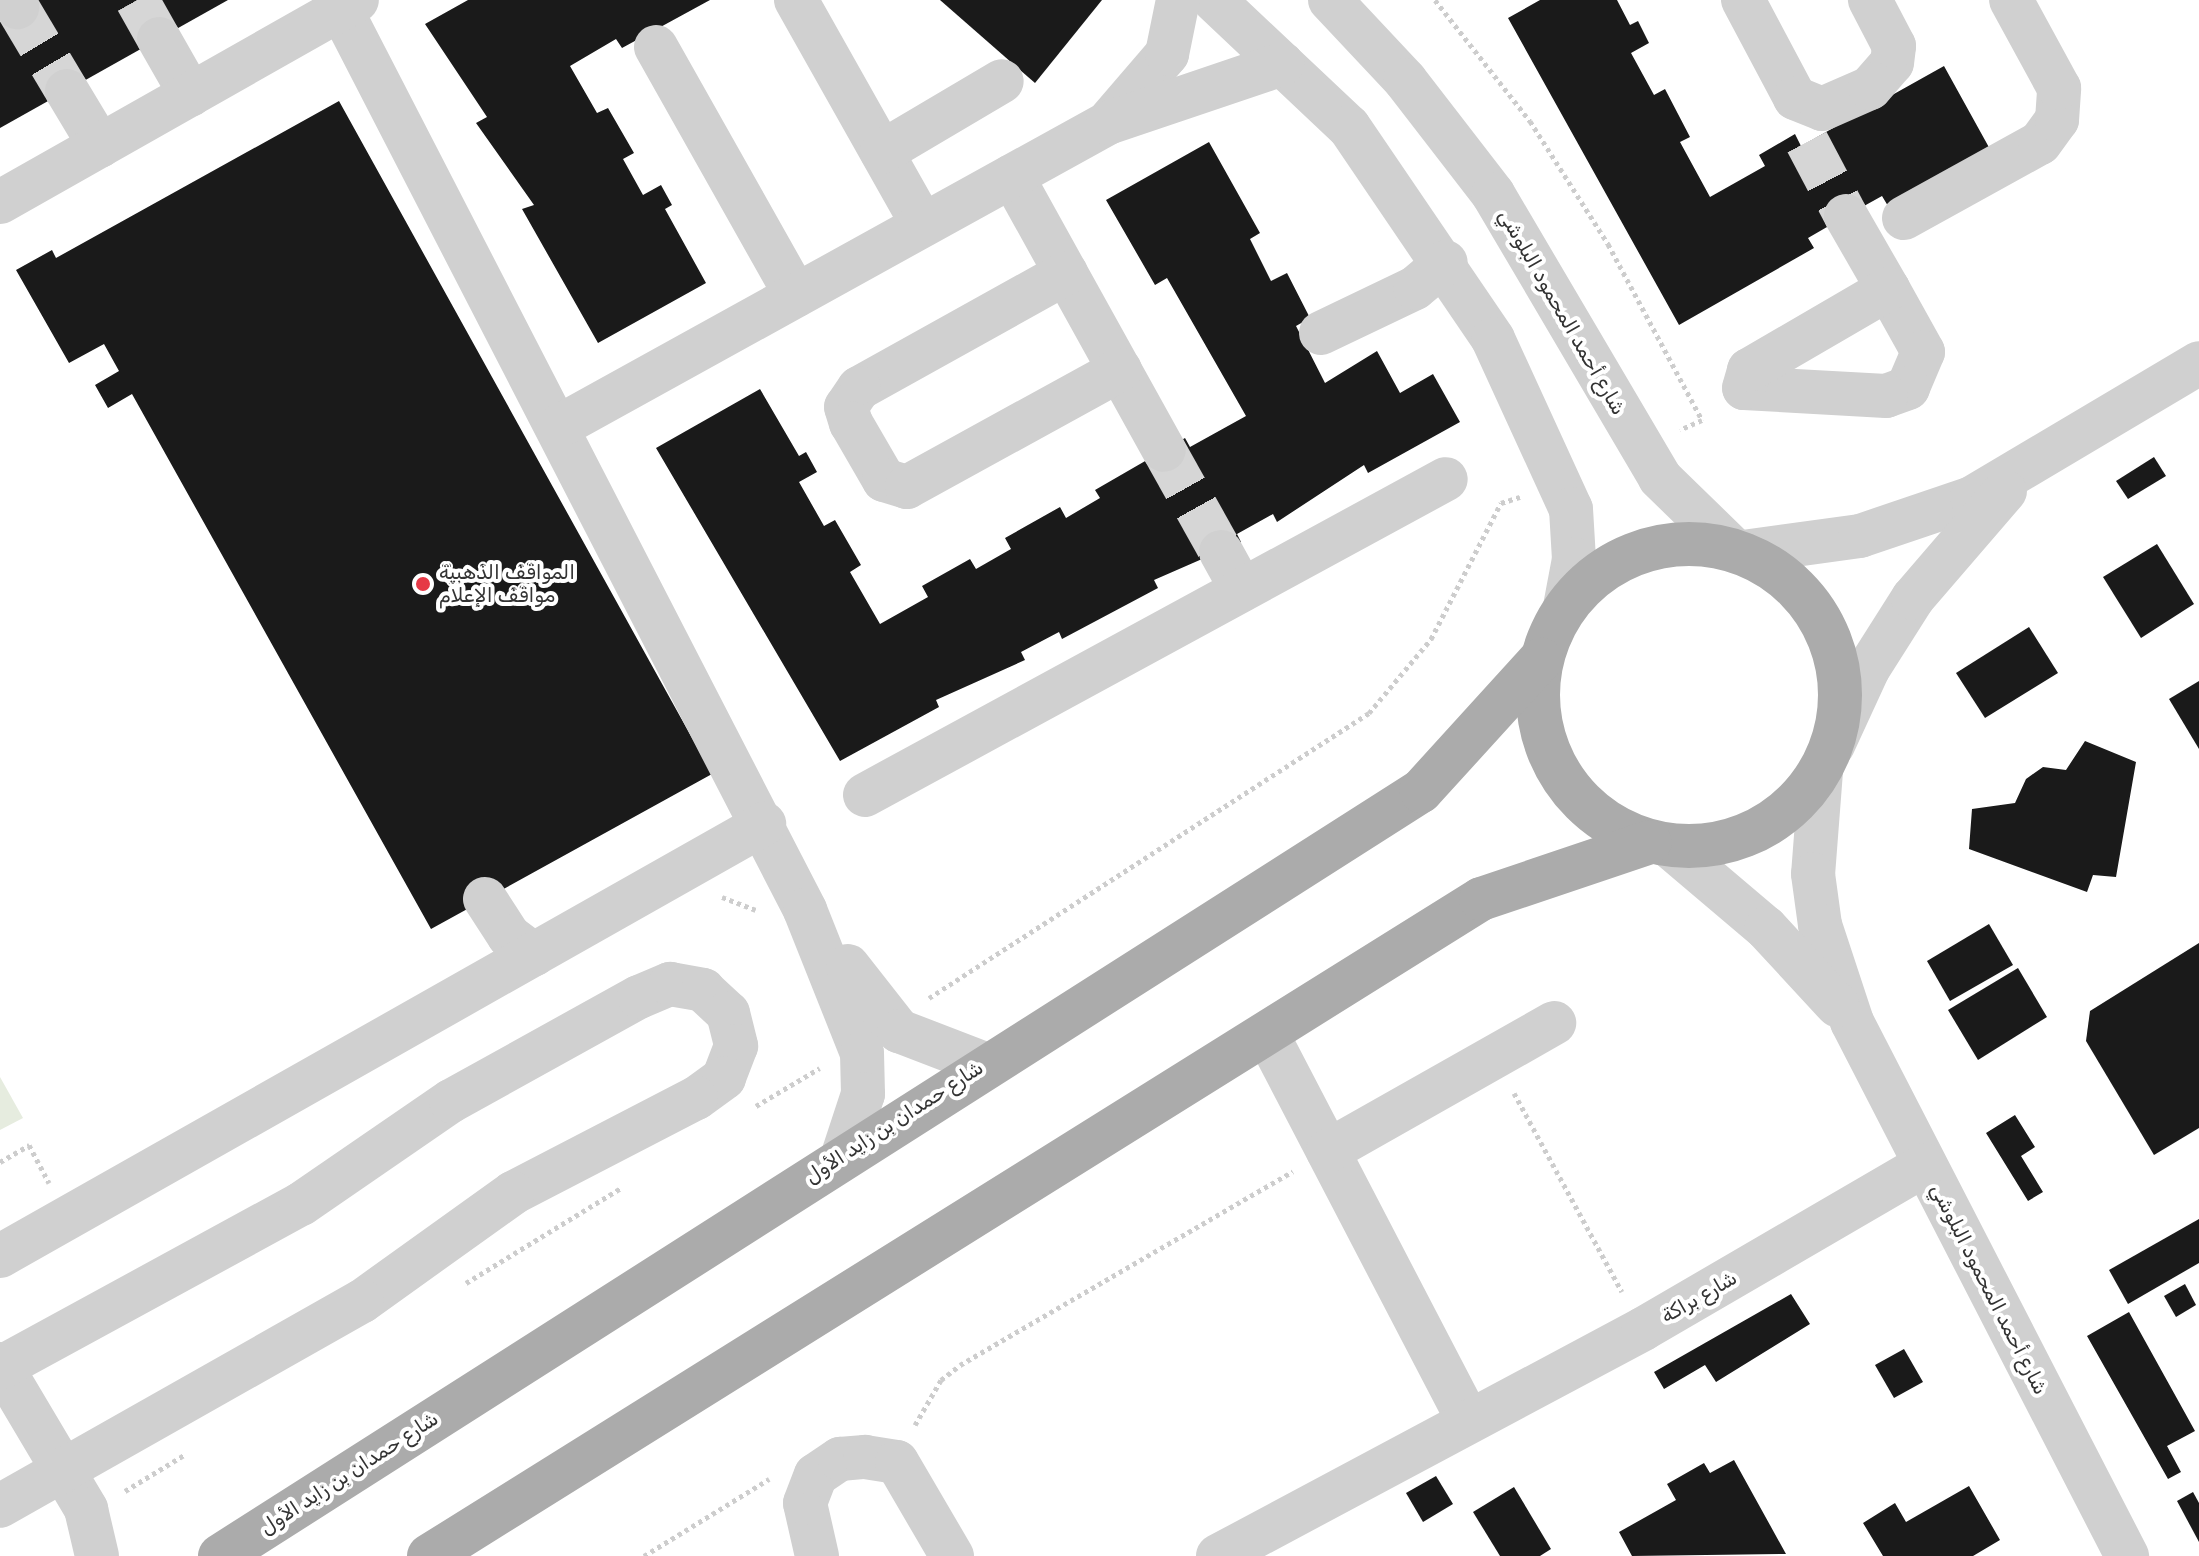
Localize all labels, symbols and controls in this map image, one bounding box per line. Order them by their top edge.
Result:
street label: شارع أحمد المحمود البلوشي [1493,205,1631,419]
place label: المواقف الذهبية مواقف الإعلام [439,560,575,607]
marker: المواقف الذهبية مواقف الإعلام [414,575,432,593]
street label: شارع حمدان بن زايد الأول [800,1055,988,1189]
street label: شارع أحمد المحمود البلوشي [1925,1180,2053,1398]
street label: شارع براكة [1657,1266,1741,1328]
street label: شارع حمدان بن زايد الأول [255,1406,443,1540]

